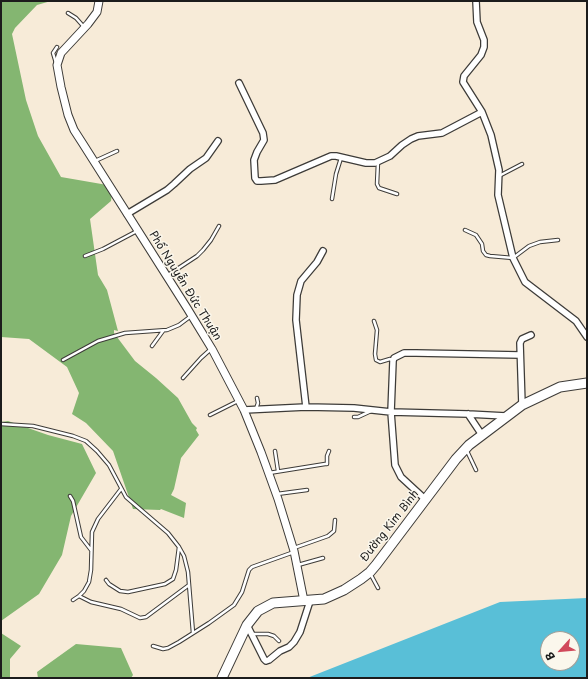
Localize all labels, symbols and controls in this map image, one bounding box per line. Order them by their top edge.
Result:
street label: Phố Nguyễn Đức Thuận [146,229,224,343]
street label: Đường Kim Bình [358,488,422,564]
north arrow [540,631,580,671]
text: B [540,649,559,663]

